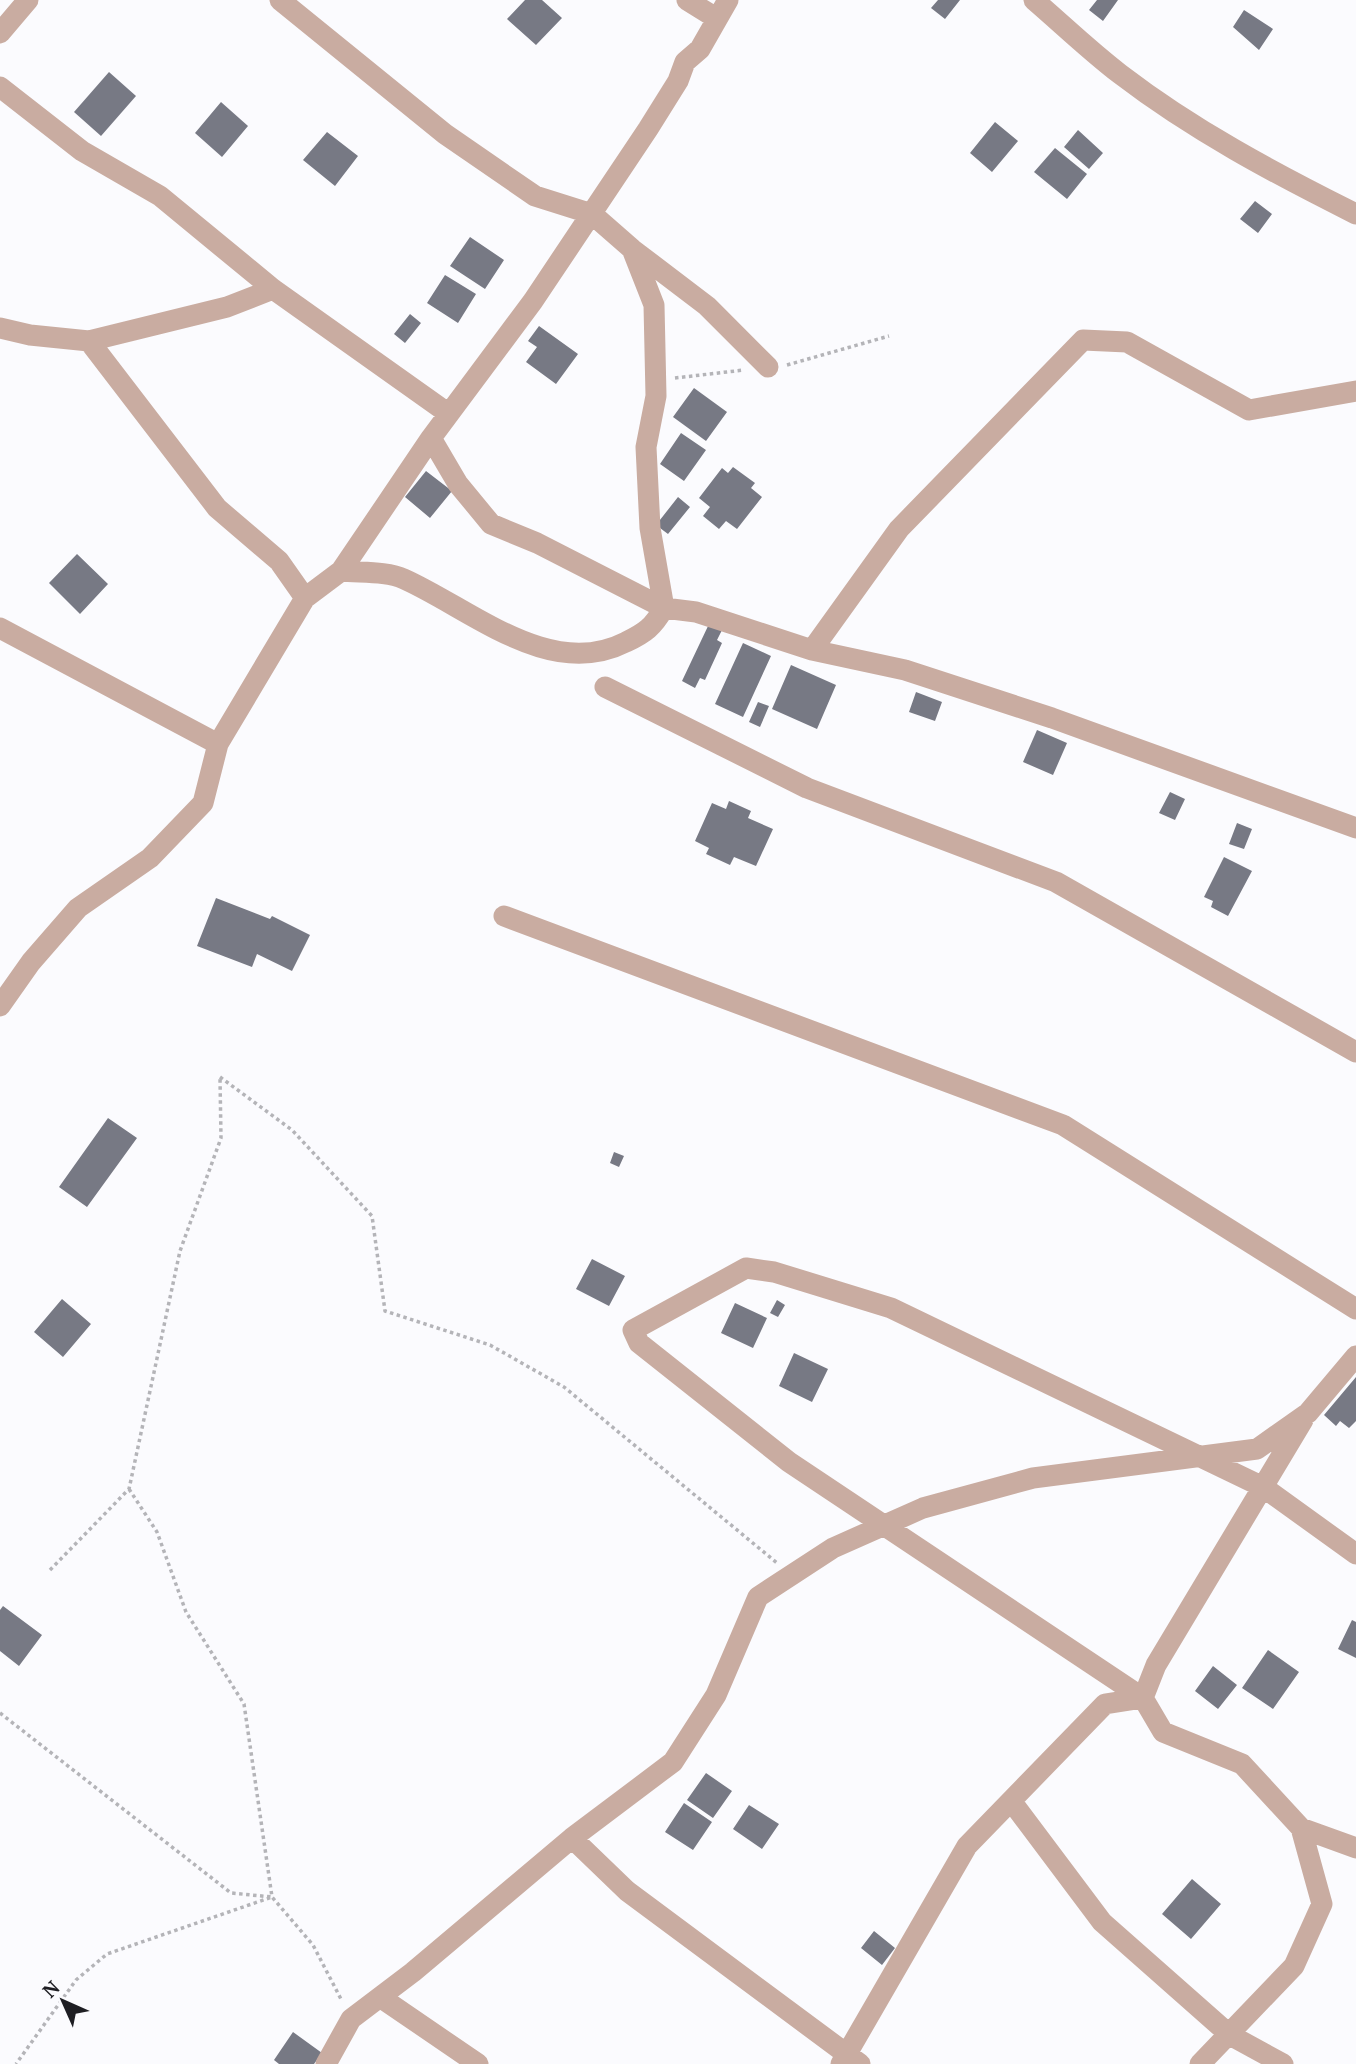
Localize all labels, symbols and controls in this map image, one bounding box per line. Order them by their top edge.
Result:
north arrow [28,1966,98,2036]
text: N [37,1974,65,2003]

